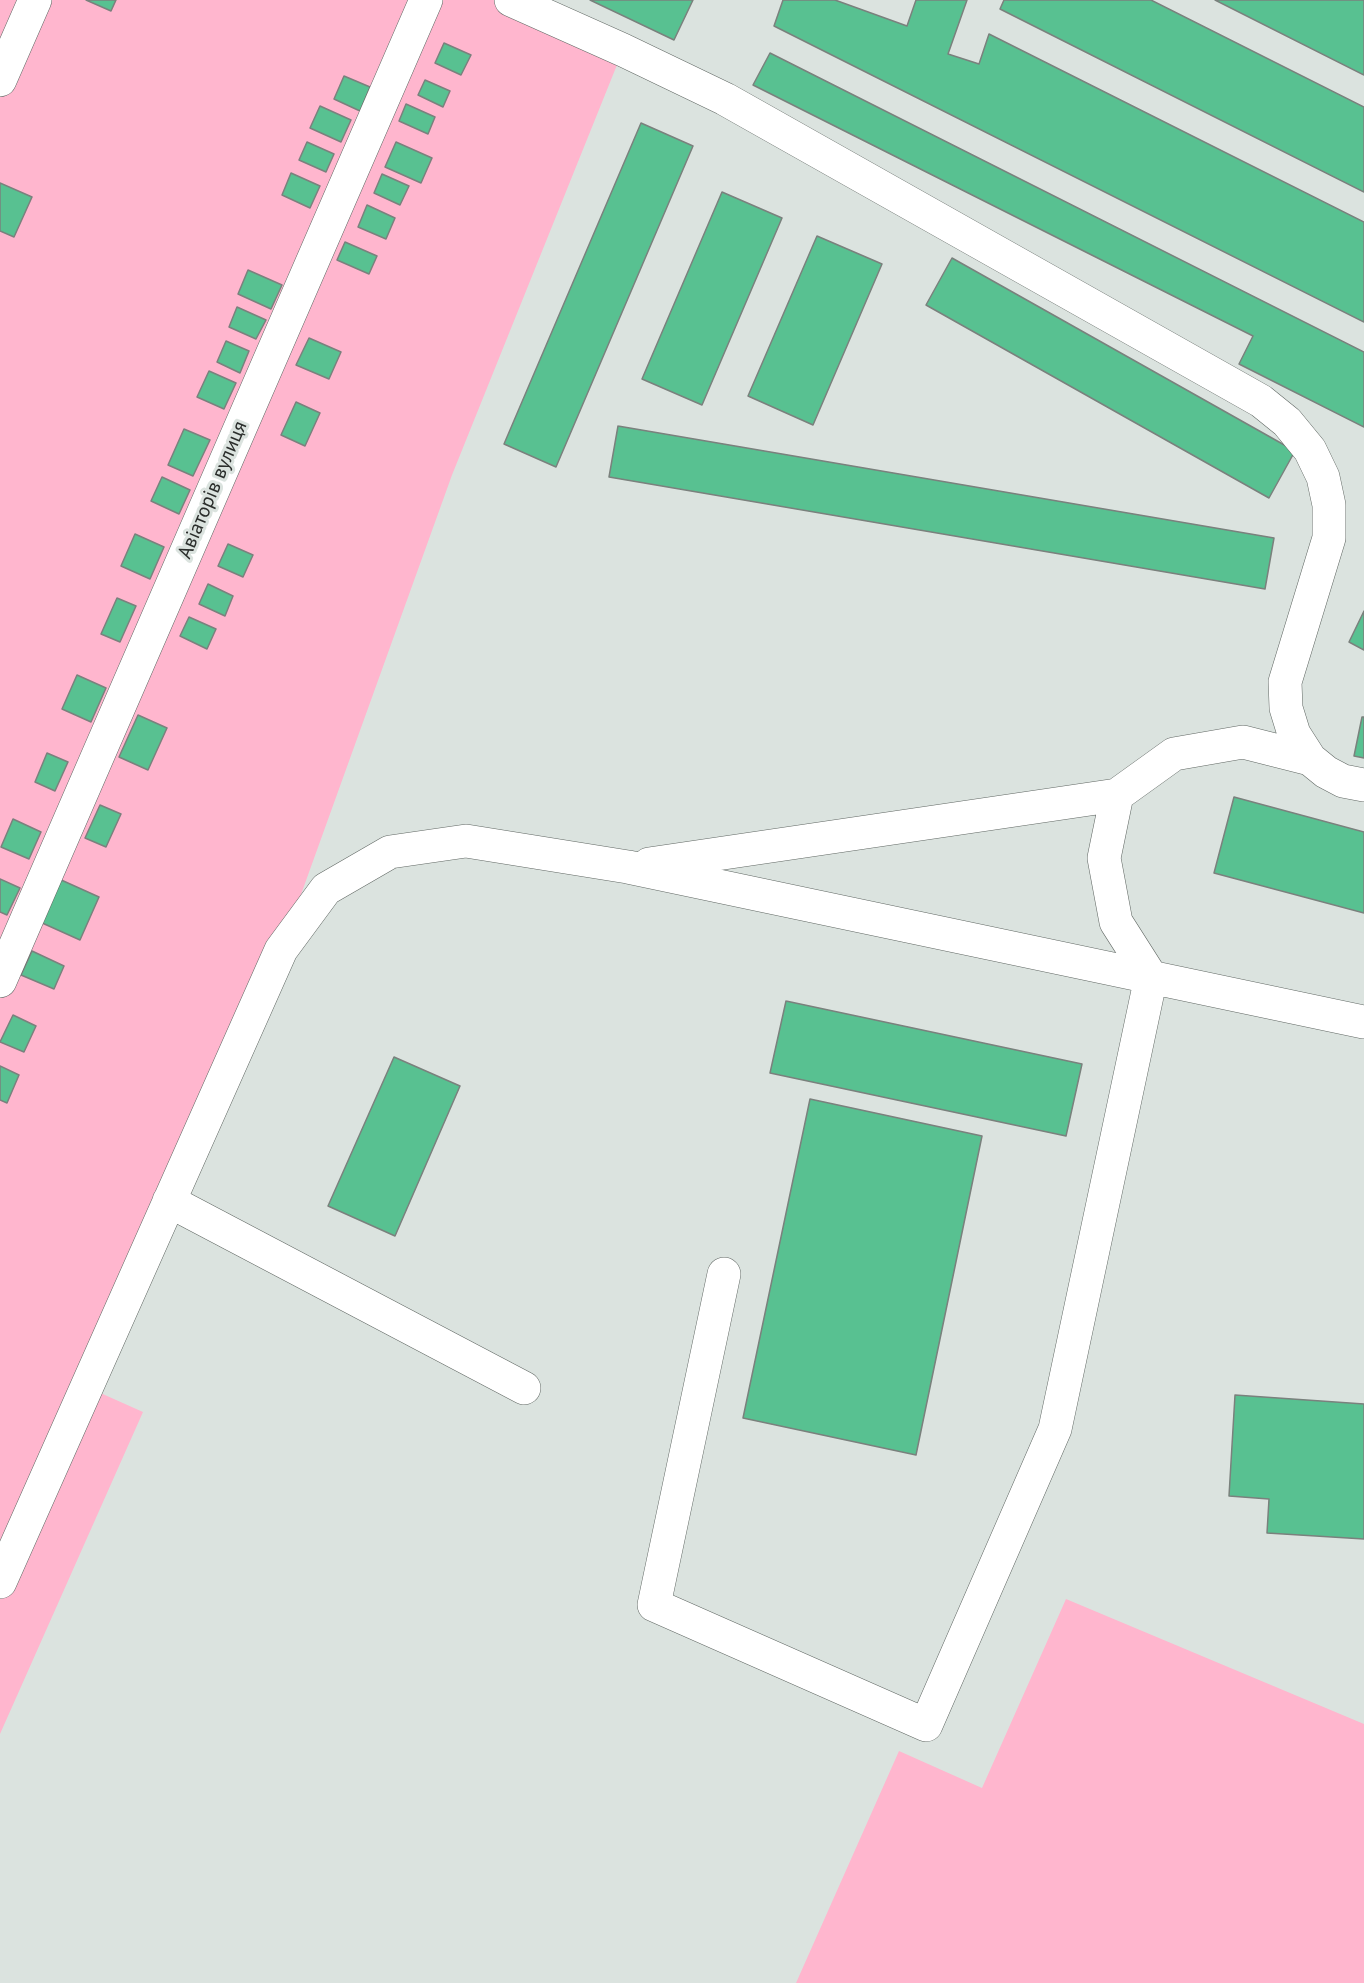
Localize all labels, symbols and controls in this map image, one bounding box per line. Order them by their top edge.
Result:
street label: Авіаторів вулиця [173,418,253,562]

